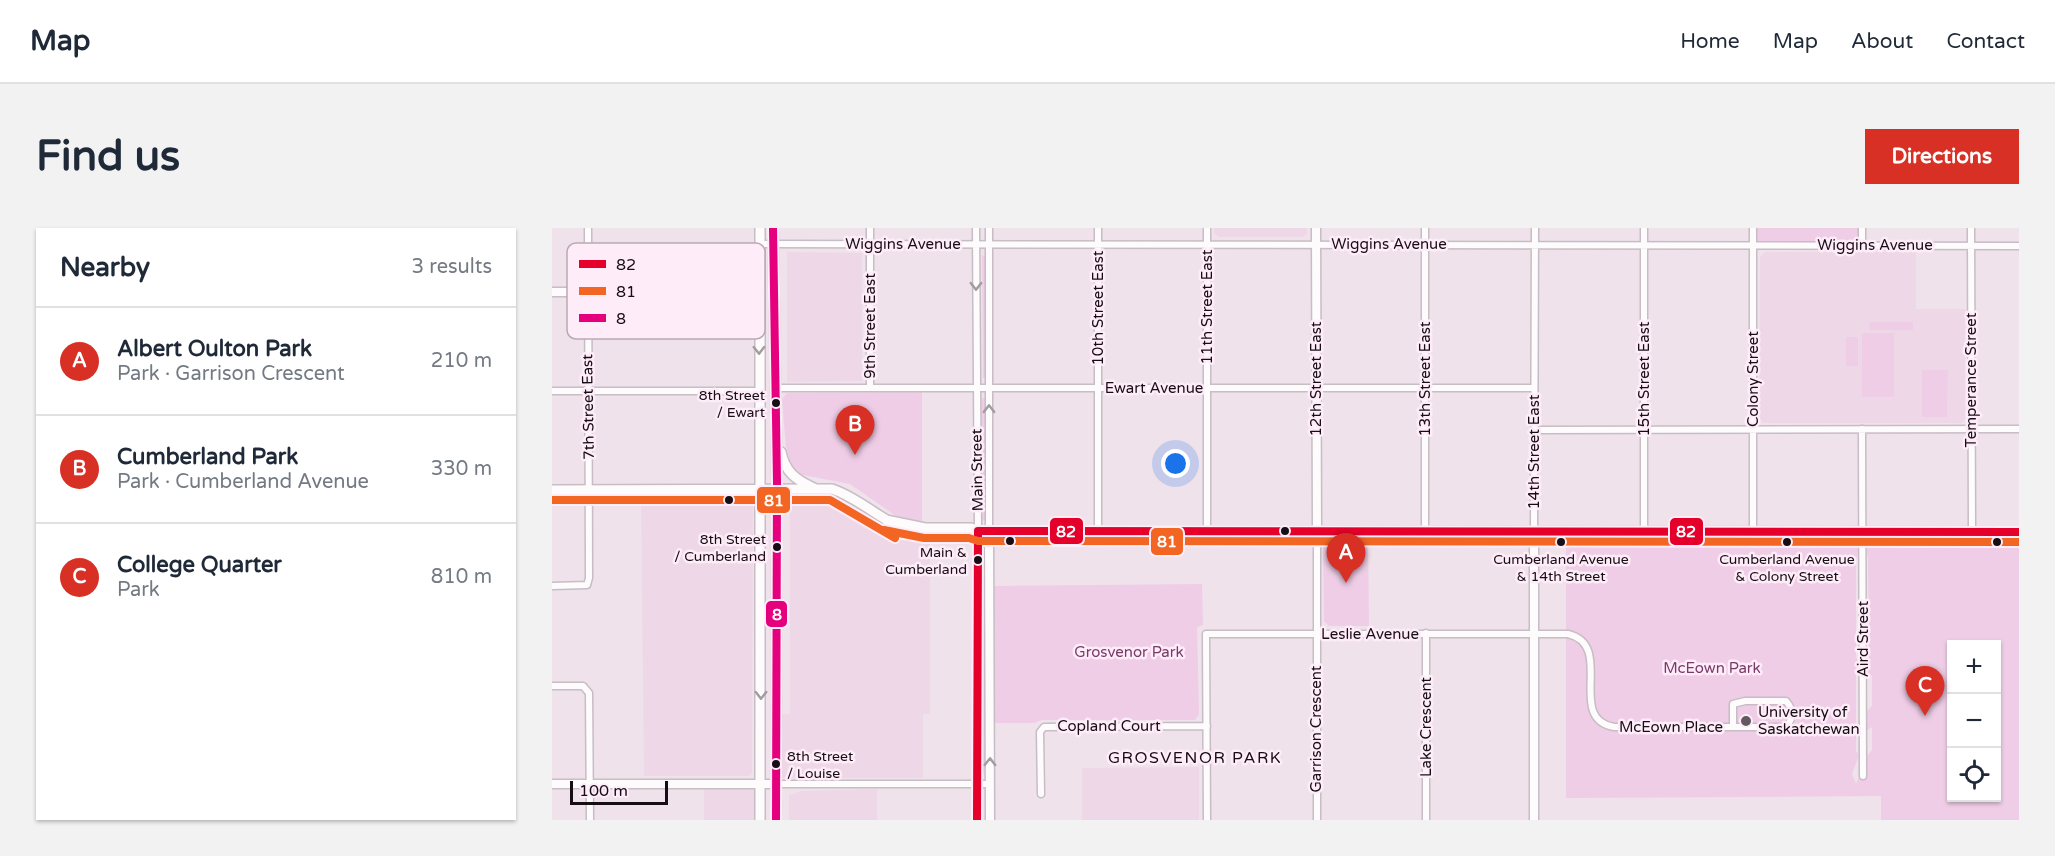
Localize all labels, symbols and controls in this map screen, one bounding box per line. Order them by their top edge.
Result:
text: Map [30,24,90,58]
text: Home [1680,29,1740,54]
text: Map [1773,29,1818,54]
text: About [1851,29,1913,54]
text: Contact [1946,29,2025,54]
button: Directions [1865,129,2019,184]
text: Find us [36,131,180,182]
street label: Wiggins Avenue [845,235,961,253]
street label: Wiggins Avenue [1331,235,1447,253]
street label: Wiggins Avenue [1817,236,1933,254]
legend [567,243,765,339]
street label: 11th Street East [1198,249,1216,365]
street label: 10th Street East [1089,250,1107,366]
text: Nearby [60,252,150,283]
text: 3 results [412,255,492,279]
text: 82 [616,255,636,275]
street label: 9th Street East [861,273,879,379]
text: 81 [616,282,636,302]
one-way arrow [970,282,982,291]
text: 8 [616,309,626,329]
street label: Temperance Street [1962,312,1980,447]
street label: 12th Street East [1307,321,1325,437]
street label: 13th Street East [1416,321,1434,437]
street label: 15th Street East [1635,321,1653,437]
street label: Colony Street [1744,331,1762,427]
text: Albert Oulton Park [117,336,312,362]
one-way arrow [753,346,766,355]
text: A [72,349,87,373]
text: 210 m [431,349,492,373]
street label: 7th Street East [578,354,598,460]
text: Park · Garrison Crescent [117,362,345,386]
street label: Ewart Avenue [1105,379,1203,397]
place label: 8th Street / Ewart [699,387,766,421]
street label: 14th Street East [1525,394,1543,510]
marker: 8th Street / Ewart [770,397,782,409]
one-way arrow [983,405,995,414]
pin: B [836,406,874,455]
street label: Main Street [967,428,987,511]
text: Cumberland Park [117,444,298,470]
your location [1161,449,1190,478]
text: B [73,457,86,481]
text: 330 m [431,457,492,481]
text: Park · Cumberland Avenue [117,470,369,494]
line badge: 81 [756,486,791,514]
text: 81 [764,491,784,511]
unlabelled marker [723,494,735,506]
line badge: 82 [1049,517,1084,545]
line badge: 82 [1669,517,1704,546]
text: 82 [1056,522,1076,542]
text: 82 [1676,522,1696,542]
unlabelled marker [1279,525,1291,537]
line badge: 81 [1150,527,1184,556]
place label: 8th Street / Cumberland [674,531,767,565]
text: 81 [1157,532,1177,552]
pin: A [1326,534,1366,583]
unlabelled marker [1004,535,1016,547]
marker: Cumberland Avenue & 14th Street [1555,536,1567,548]
marker: Cumberland Avenue & Colony Street [1781,536,1793,548]
unlabelled marker [1991,536,2003,548]
marker: 8th Street / Cumberland [771,541,783,553]
place label: Main & Cumberland [885,544,967,578]
place label: Cumberland Avenue & 14th Street [1493,551,1629,585]
place label: Cumberland Avenue & Colony Street [1719,551,1855,585]
text: College Quarter [117,552,282,578]
marker: Main & Cumberland [972,554,984,566]
text: C [73,565,86,589]
text: 810 m [431,565,492,589]
text: Park [117,578,160,602]
line badge: 8 [765,600,788,628]
street label: Aird Street [1854,600,1872,677]
text: 8 [772,605,782,625]
street label: Leslie Avenue [1321,625,1419,643]
map controls [1947,640,2001,802]
button: + [1947,640,2001,694]
park label: Grosvenor Park [1074,643,1184,661]
park label: McEown Park [1663,659,1761,677]
street label: Garrison Crescent [1307,665,1325,793]
pin: C [1906,666,1944,716]
street label: Lake Crescent [1417,677,1435,777]
one-way arrow [755,690,767,699]
button: − [1947,694,2001,748]
place label: University of Saskatchewan [1758,703,1860,738]
marker: University of Saskatchewan [1739,714,1753,728]
street label: Copland Court [1057,717,1161,735]
street label: McEown Place [1619,718,1723,736]
place label: 8th Street / Louise [787,748,854,782]
district label: GROSVENOR PARK [1108,748,1282,768]
button: locate [1947,748,2001,802]
one-way arrow [984,757,996,766]
marker: 8th Street / Louise [770,758,782,770]
scale bar [570,778,668,806]
text: 100 m [579,781,628,801]

